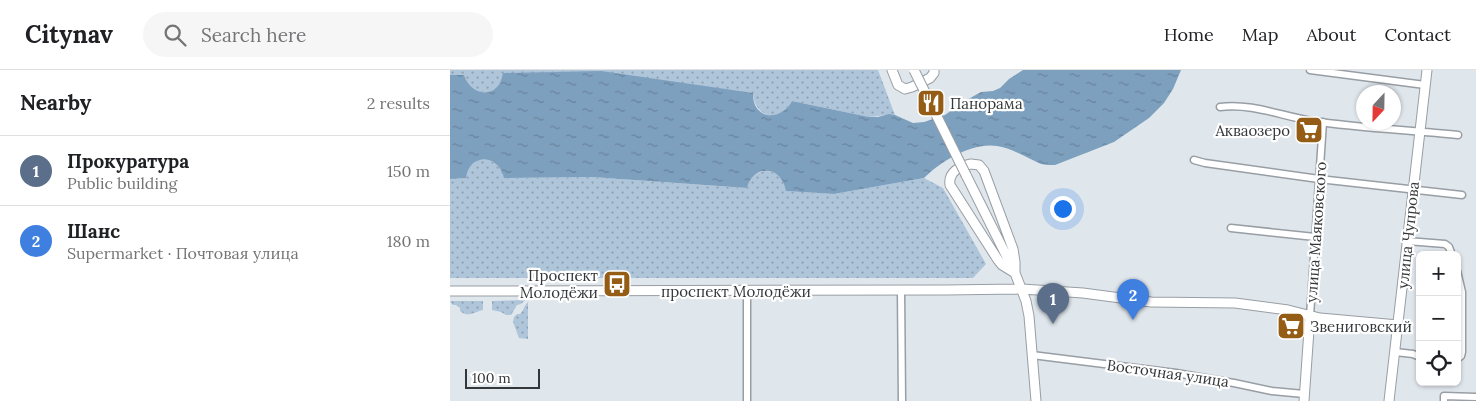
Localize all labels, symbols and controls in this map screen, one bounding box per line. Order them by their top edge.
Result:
search box [143,12,493,57]
text: Citynav [25,19,113,50]
icon: search [161,21,189,49]
text: Search here [201,23,306,47]
text: Home [1164,23,1214,46]
text: Map [1242,23,1278,46]
text: About [1306,23,1356,46]
text: Contact [1384,23,1451,46]
north arrow [1356,85,1401,130]
restaurant icon: Панорама [916,88,946,118]
text: Nearby [20,89,91,116]
text: 2 results [367,93,430,113]
place label: Панорама [950,94,1023,113]
supermarket icon: Акваозеро [1294,115,1324,145]
place label: Акваозеро [1214,121,1290,140]
text: Прокуратура [67,149,189,173]
text: 1 [33,161,39,181]
text: 150 m [387,161,430,181]
street label: улица Маяковского [1302,161,1330,303]
text: Public building [67,173,177,193]
street label: улица Чупрова [1393,180,1423,290]
your location [1050,196,1076,222]
text: Шанс [67,219,120,243]
text: 2 [32,231,40,251]
text: 180 m [387,231,430,251]
text: Supermarket · Почтовая улица [67,243,299,263]
map controls [1416,251,1461,386]
button: + [1416,251,1461,296]
place label: Проспект Молодёжи [520,266,599,302]
bus stop icon: Проспект Молодёжи [602,269,632,299]
pin: 2 [1117,279,1149,320]
street label: проспект Молодёжи [661,282,811,301]
pin: 1 [1037,283,1069,324]
button: − [1416,296,1461,341]
supermarket icon: Звениговский [1276,311,1306,341]
place label: Звениговский [1310,317,1412,336]
button: locate [1416,341,1461,386]
street label: Восточная улица [1106,355,1230,391]
scale bar [465,366,540,389]
text: 100 m [472,369,511,387]

